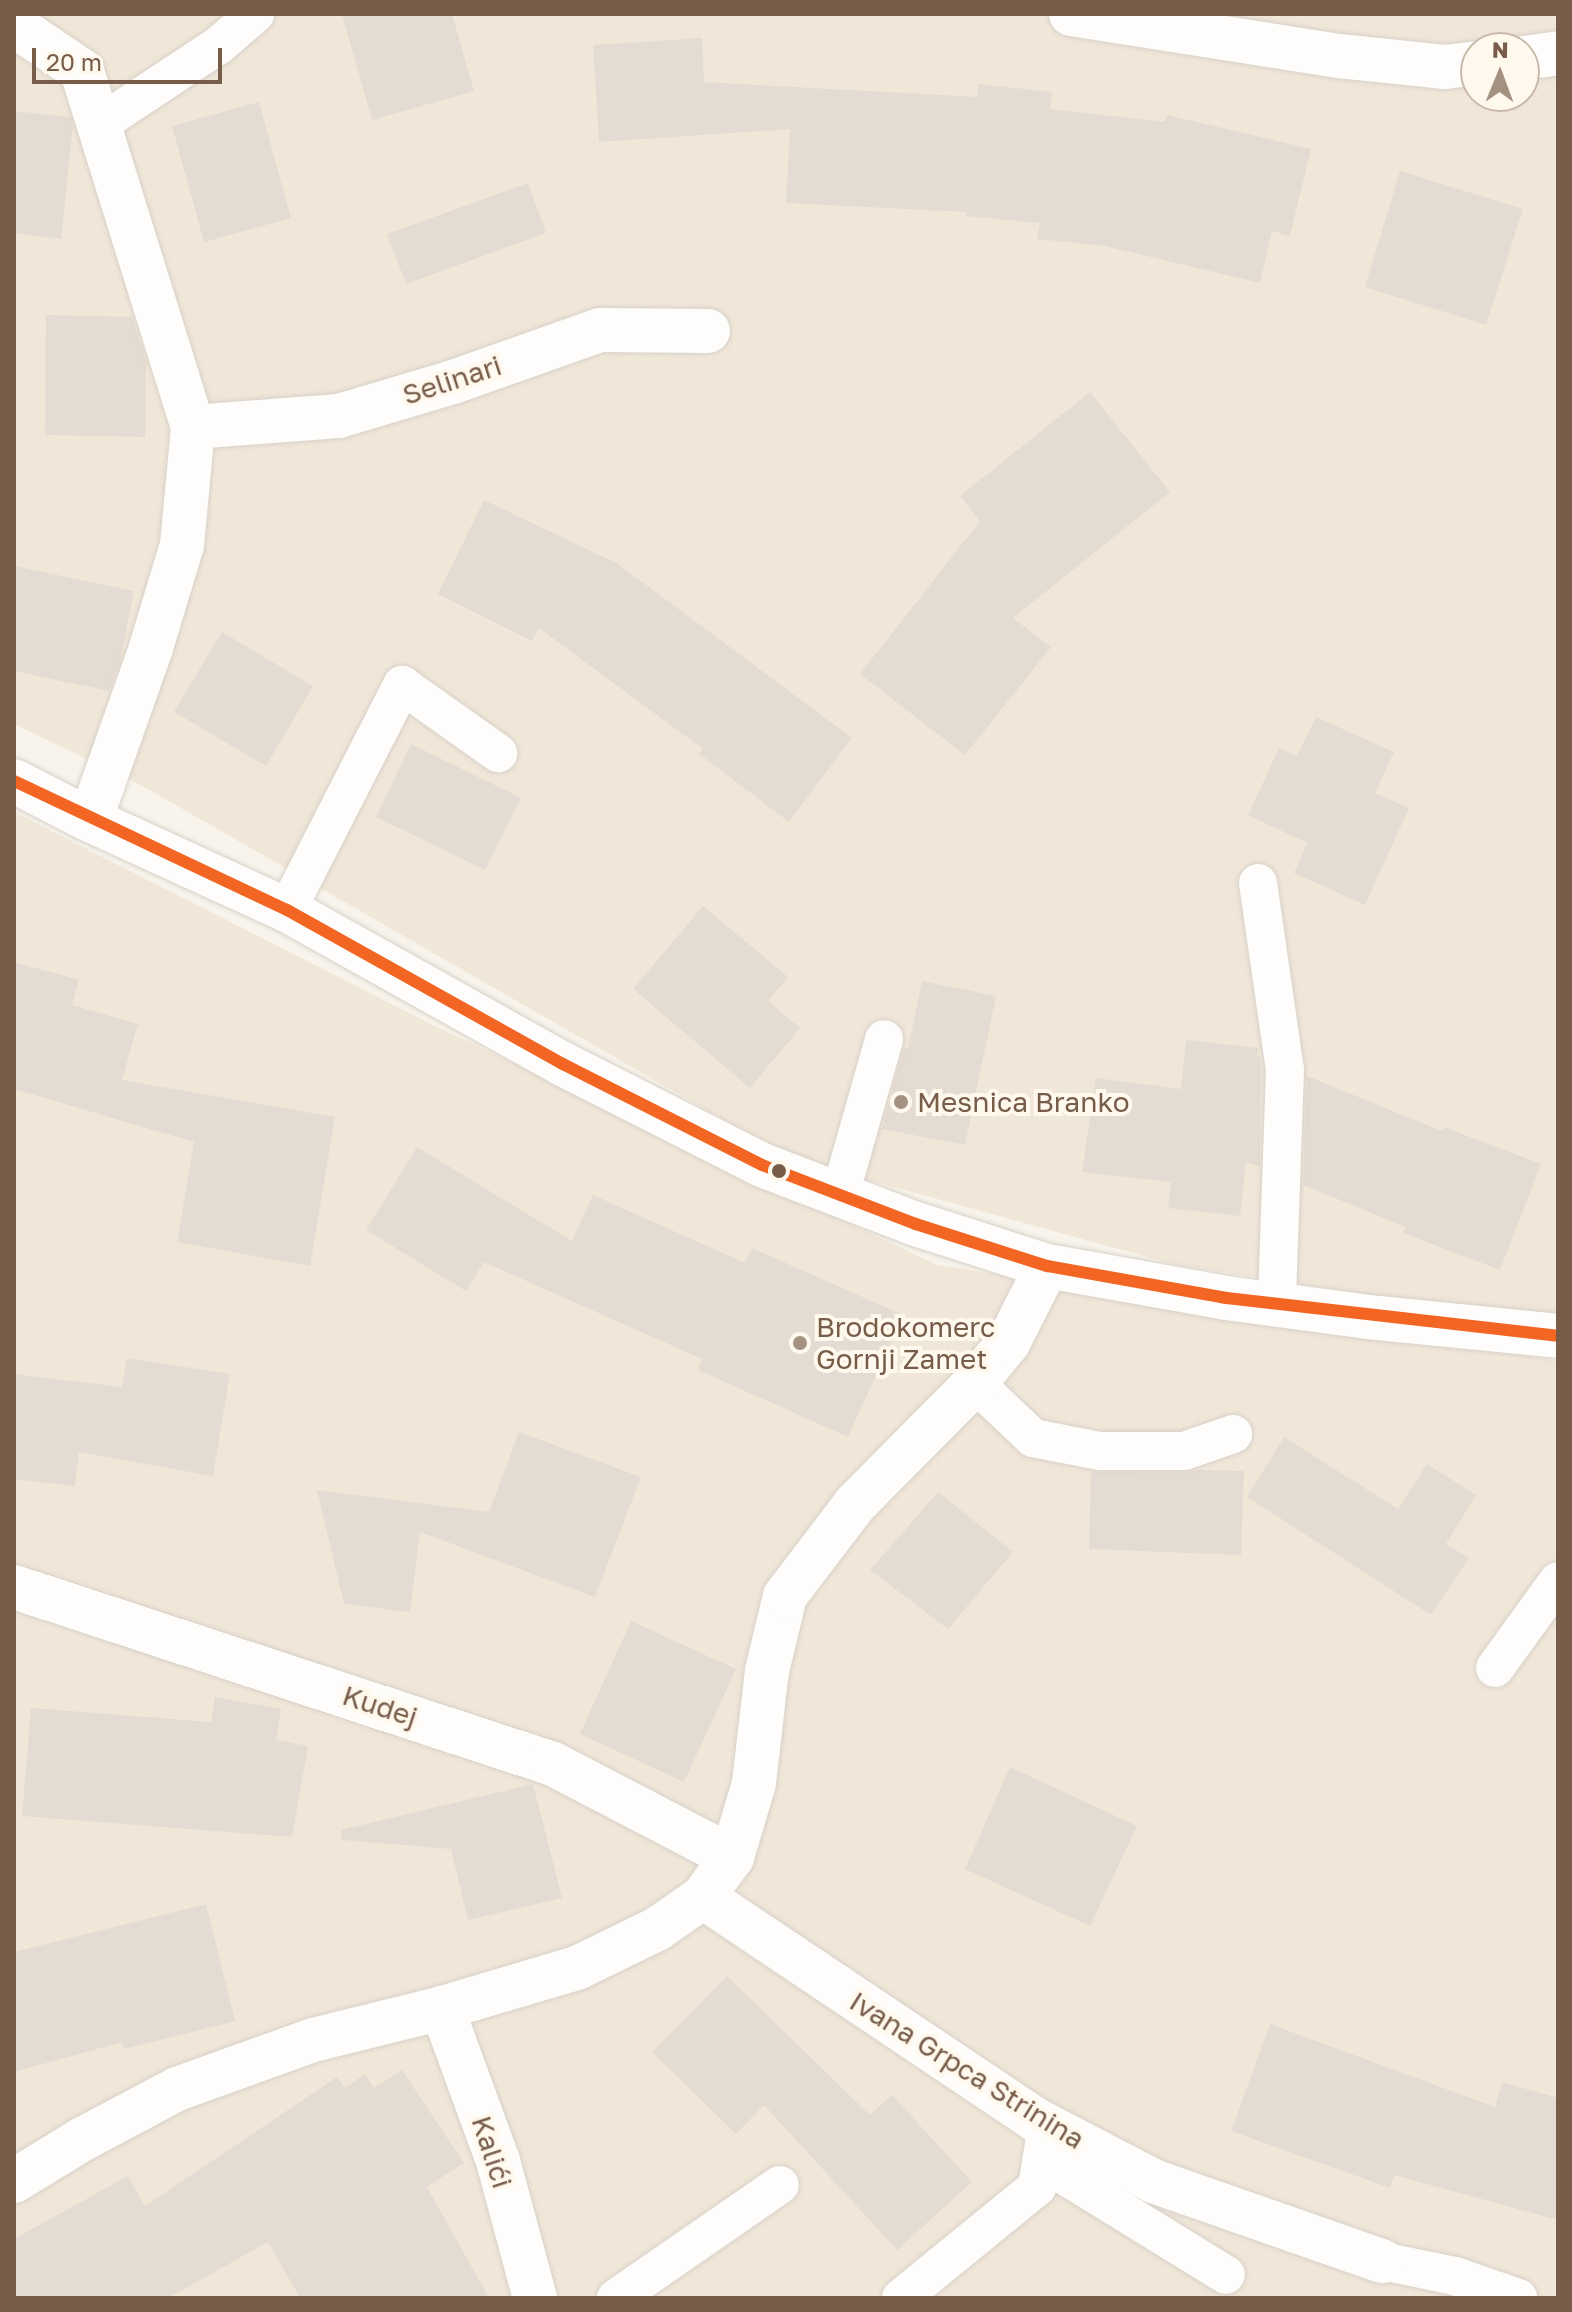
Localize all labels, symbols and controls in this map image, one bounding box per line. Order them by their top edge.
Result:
scale bar [36,32,226,82]
north arrow [1460,32,1540,112]
text: N [1492,36,1509,63]
text: 20 m [46,47,102,76]
street label: Selinari [398,348,506,412]
place label: Mesnica Branko [917,1085,1129,1119]
marker: Mesnica Branko [892,1093,910,1111]
unlabelled marker [771,1163,787,1179]
place label: Brodokomerc Gornji Zamet [816,1310,995,1376]
marker: Brodokomerc Gornji Zamet [791,1334,809,1352]
street label: Kudej [338,1678,422,1734]
street label: Ivana Grpca Strinina [844,1984,1090,2156]
street label: Kalići [465,2112,519,2192]

